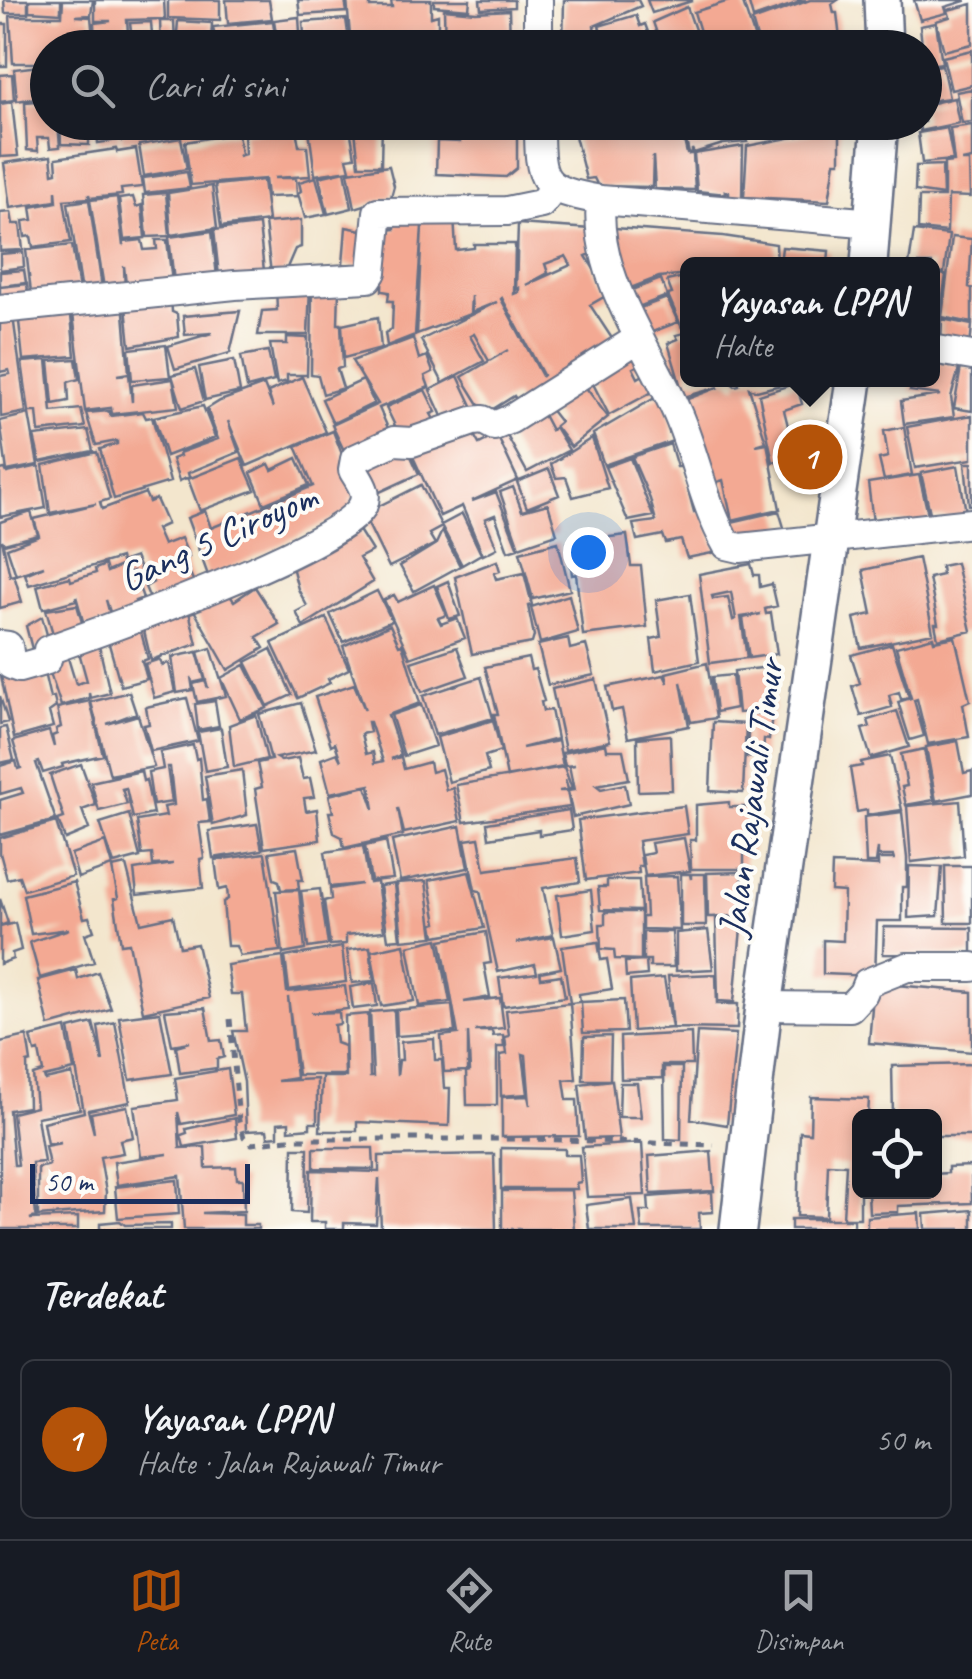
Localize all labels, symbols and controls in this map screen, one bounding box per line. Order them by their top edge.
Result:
search box [30,30,942,140]
icon: search [65,58,120,113]
text: Cari di sini [145,62,285,109]
popup [680,257,940,387]
text: Yayasan LPPN [714,278,906,325]
text: Halte [714,325,772,366]
pin: 1 [778,420,842,494]
street label: Gang 5 Ciroyom [111,470,326,603]
your location [563,527,614,578]
street label: Jalan Rajawali Timur [707,653,796,942]
map controls [852,1109,942,1199]
button: locate [852,1109,942,1199]
scale bar [30,1159,250,1204]
text: 50 m [45,1164,93,1199]
text: Terdekat [40,1268,163,1321]
text: Yayasan LPPN [137,1395,329,1442]
text: 1 [67,1419,82,1460]
text: 50 m [876,1419,930,1460]
text: Halte · Jalan Rajawali Timur [137,1442,440,1483]
tab: Peta [129,1563,184,1658]
tab: Rute [442,1563,497,1658]
tab: Disimpan [755,1563,843,1658]

